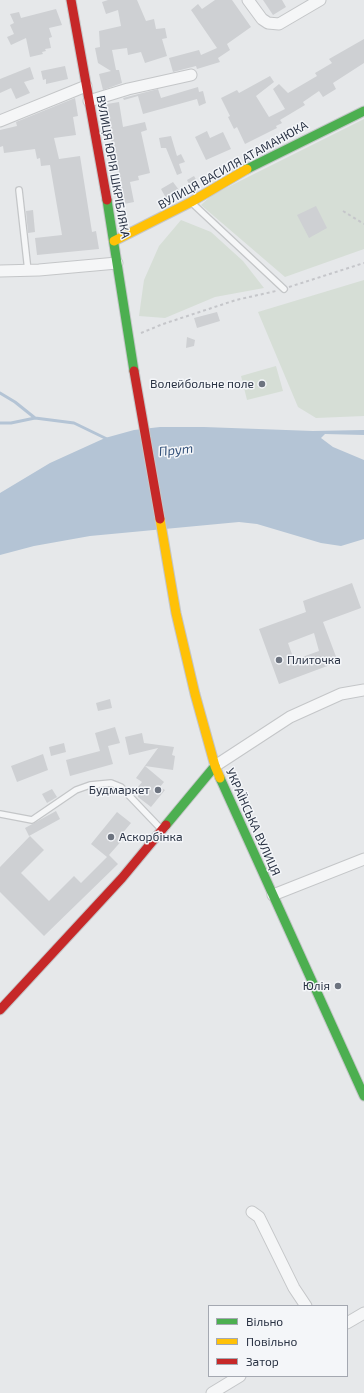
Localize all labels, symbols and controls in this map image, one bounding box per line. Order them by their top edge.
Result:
street label: ВУЛИЦЯ ЮРІЯ ШКРІБЛЯКА [93,94,133,240]
street label: ВУЛИЦЯ ВАСИЛЯ АТАМАНЮКА [156,118,310,212]
place label: Волейбольне поле [150,377,254,391]
marker: Волейбольне поле [257,379,267,389]
water label: Прут [158,440,194,460]
place label: Плиточка [287,653,341,667]
marker: Плиточка [274,655,284,665]
street label: УКРАЇНСЬКА ВУЛИЦЯ [223,766,283,878]
place label: Будмаркет [89,783,150,797]
marker: Будмаркет [153,785,163,795]
place label: Аскорбінка [119,830,183,844]
marker: Аскорбінка [106,832,116,842]
place label: Юлія [303,979,330,993]
marker: Юлія [333,981,343,991]
legend [208,1305,348,1377]
text: Вільно [246,1314,283,1328]
text: Повільно [246,1334,297,1348]
text: Затор [246,1354,279,1368]

